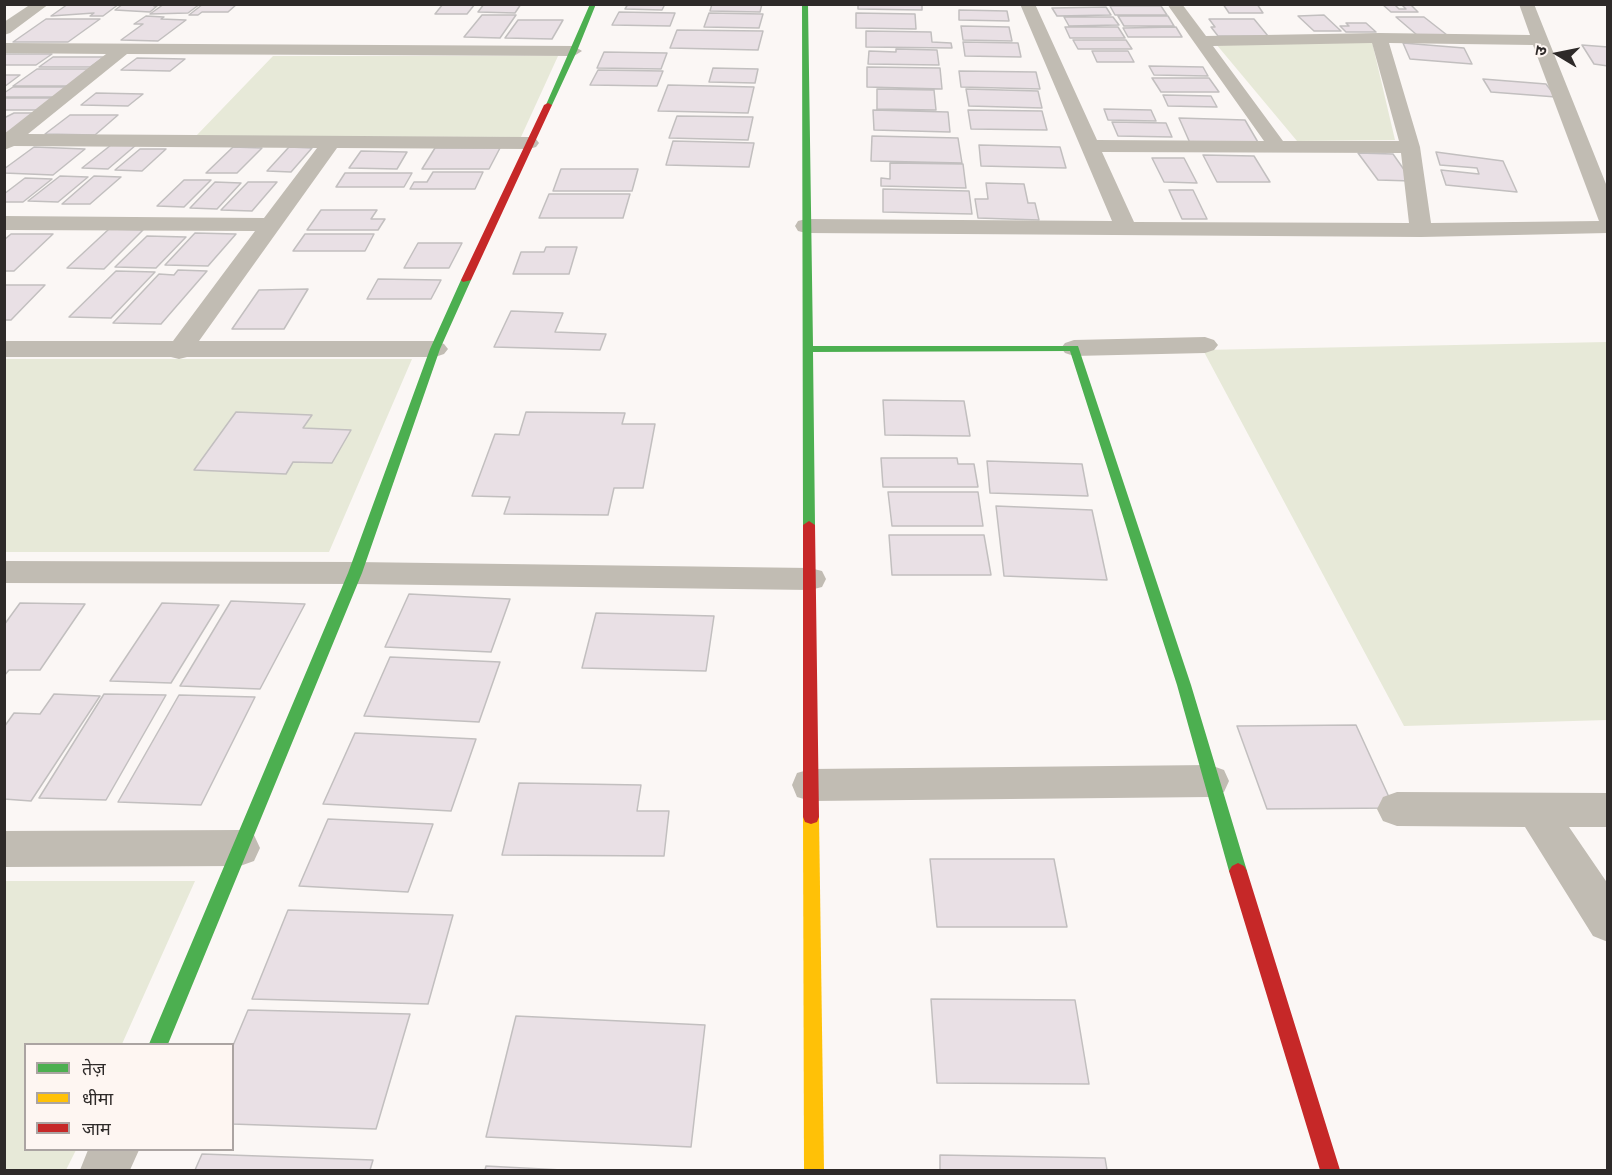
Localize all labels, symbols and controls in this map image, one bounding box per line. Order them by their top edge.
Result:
north arrow [1528,24,1588,84]
text: उ [1528,44,1553,58]
legend [24,1043,234,1151]
text: तेज़ [82,1055,106,1082]
text: धीमा [82,1085,113,1112]
text: जाम [82,1115,111,1142]

